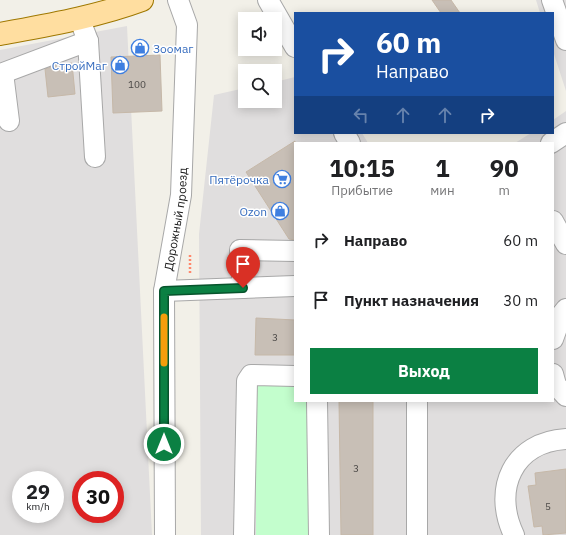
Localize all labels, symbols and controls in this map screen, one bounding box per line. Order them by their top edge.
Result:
map controls [238,12,282,108]
button: sound [238,12,282,56]
text: 60 m [376,24,441,61]
icon: right [310,28,362,80]
shop icon: Зоомаг [130,38,150,58]
place label: Зоомаг [153,41,194,56]
shop icon: СтройМаг [110,55,130,75]
place label: СтройМаг [52,58,107,73]
text: Направо [376,60,449,83]
button: search [238,64,282,108]
house number: 100 [128,78,146,91]
icon: left [350,104,372,126]
icon: ahead [392,104,414,126]
icon: ahead [434,104,456,126]
icon: right [476,104,498,126]
text: 10:15 [329,152,395,184]
text: 1 [435,152,450,184]
text: 90 [490,152,519,184]
street label: Дорожный проезд [160,167,189,272]
supermarket icon: Пятёрочка [272,169,292,189]
place label: Пятёрочка [209,172,270,187]
text: Прибытие [331,182,393,199]
text: мин [430,182,455,199]
text: m [499,182,510,199]
shop icon: Ozon [270,201,290,221]
place label: Ozon [240,204,267,219]
icon: right [310,229,332,251]
text: Направо [344,231,407,250]
text: 60 m [503,231,538,250]
pin [226,247,260,288]
icon: arrive [232,253,254,275]
icon: arrive [310,289,332,311]
text: Пункт назначения [344,291,479,310]
text: 30 m [503,291,538,310]
house number: 3 [272,331,278,344]
button: Выход [310,348,538,394]
position arrow [143,423,185,465]
house number: 3 [353,462,359,475]
speed limit sign: 30 [72,471,124,523]
text: 29 [26,478,50,505]
text: km/h [26,500,50,513]
house number: 5 [545,500,551,513]

